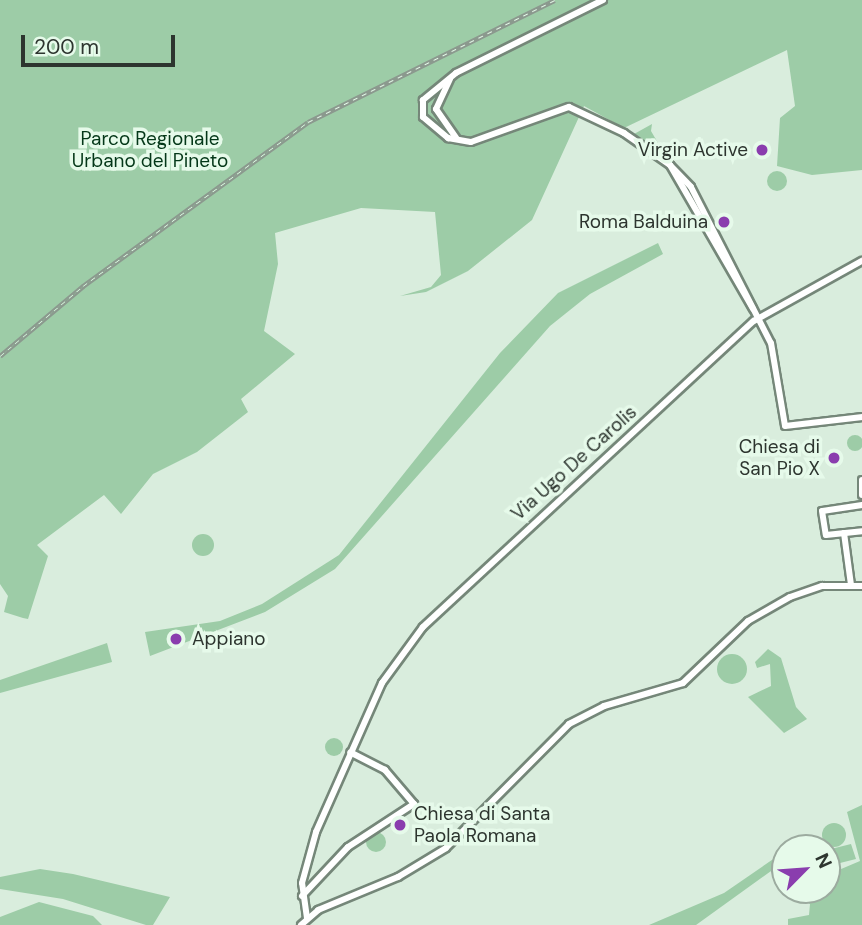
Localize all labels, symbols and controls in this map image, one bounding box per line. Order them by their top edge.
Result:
scale bar [24,21,178,65]
text: 200 m [34,33,99,61]
park label: Parco Regionale Urbano del Pineto [72,128,228,172]
place label: Virgin Active [638,139,748,161]
marker: Virgin Active [754,142,770,158]
place label: Roma Balduina [579,211,708,233]
marker: Roma Balduina [714,212,734,232]
street label: Via Ugo De Carolis [507,401,641,525]
place label: Chiesa di San Pio X [739,436,820,480]
marker: Chiesa di San Pio X [826,450,842,466]
place label: Appiano [192,628,265,650]
marker: Appiano [166,629,186,649]
place label: Chiesa di Santa Paola Romana [414,803,550,847]
marker: Chiesa di Santa Paola Romana [392,817,408,833]
north arrow [771,834,841,904]
text: N [809,849,838,872]

